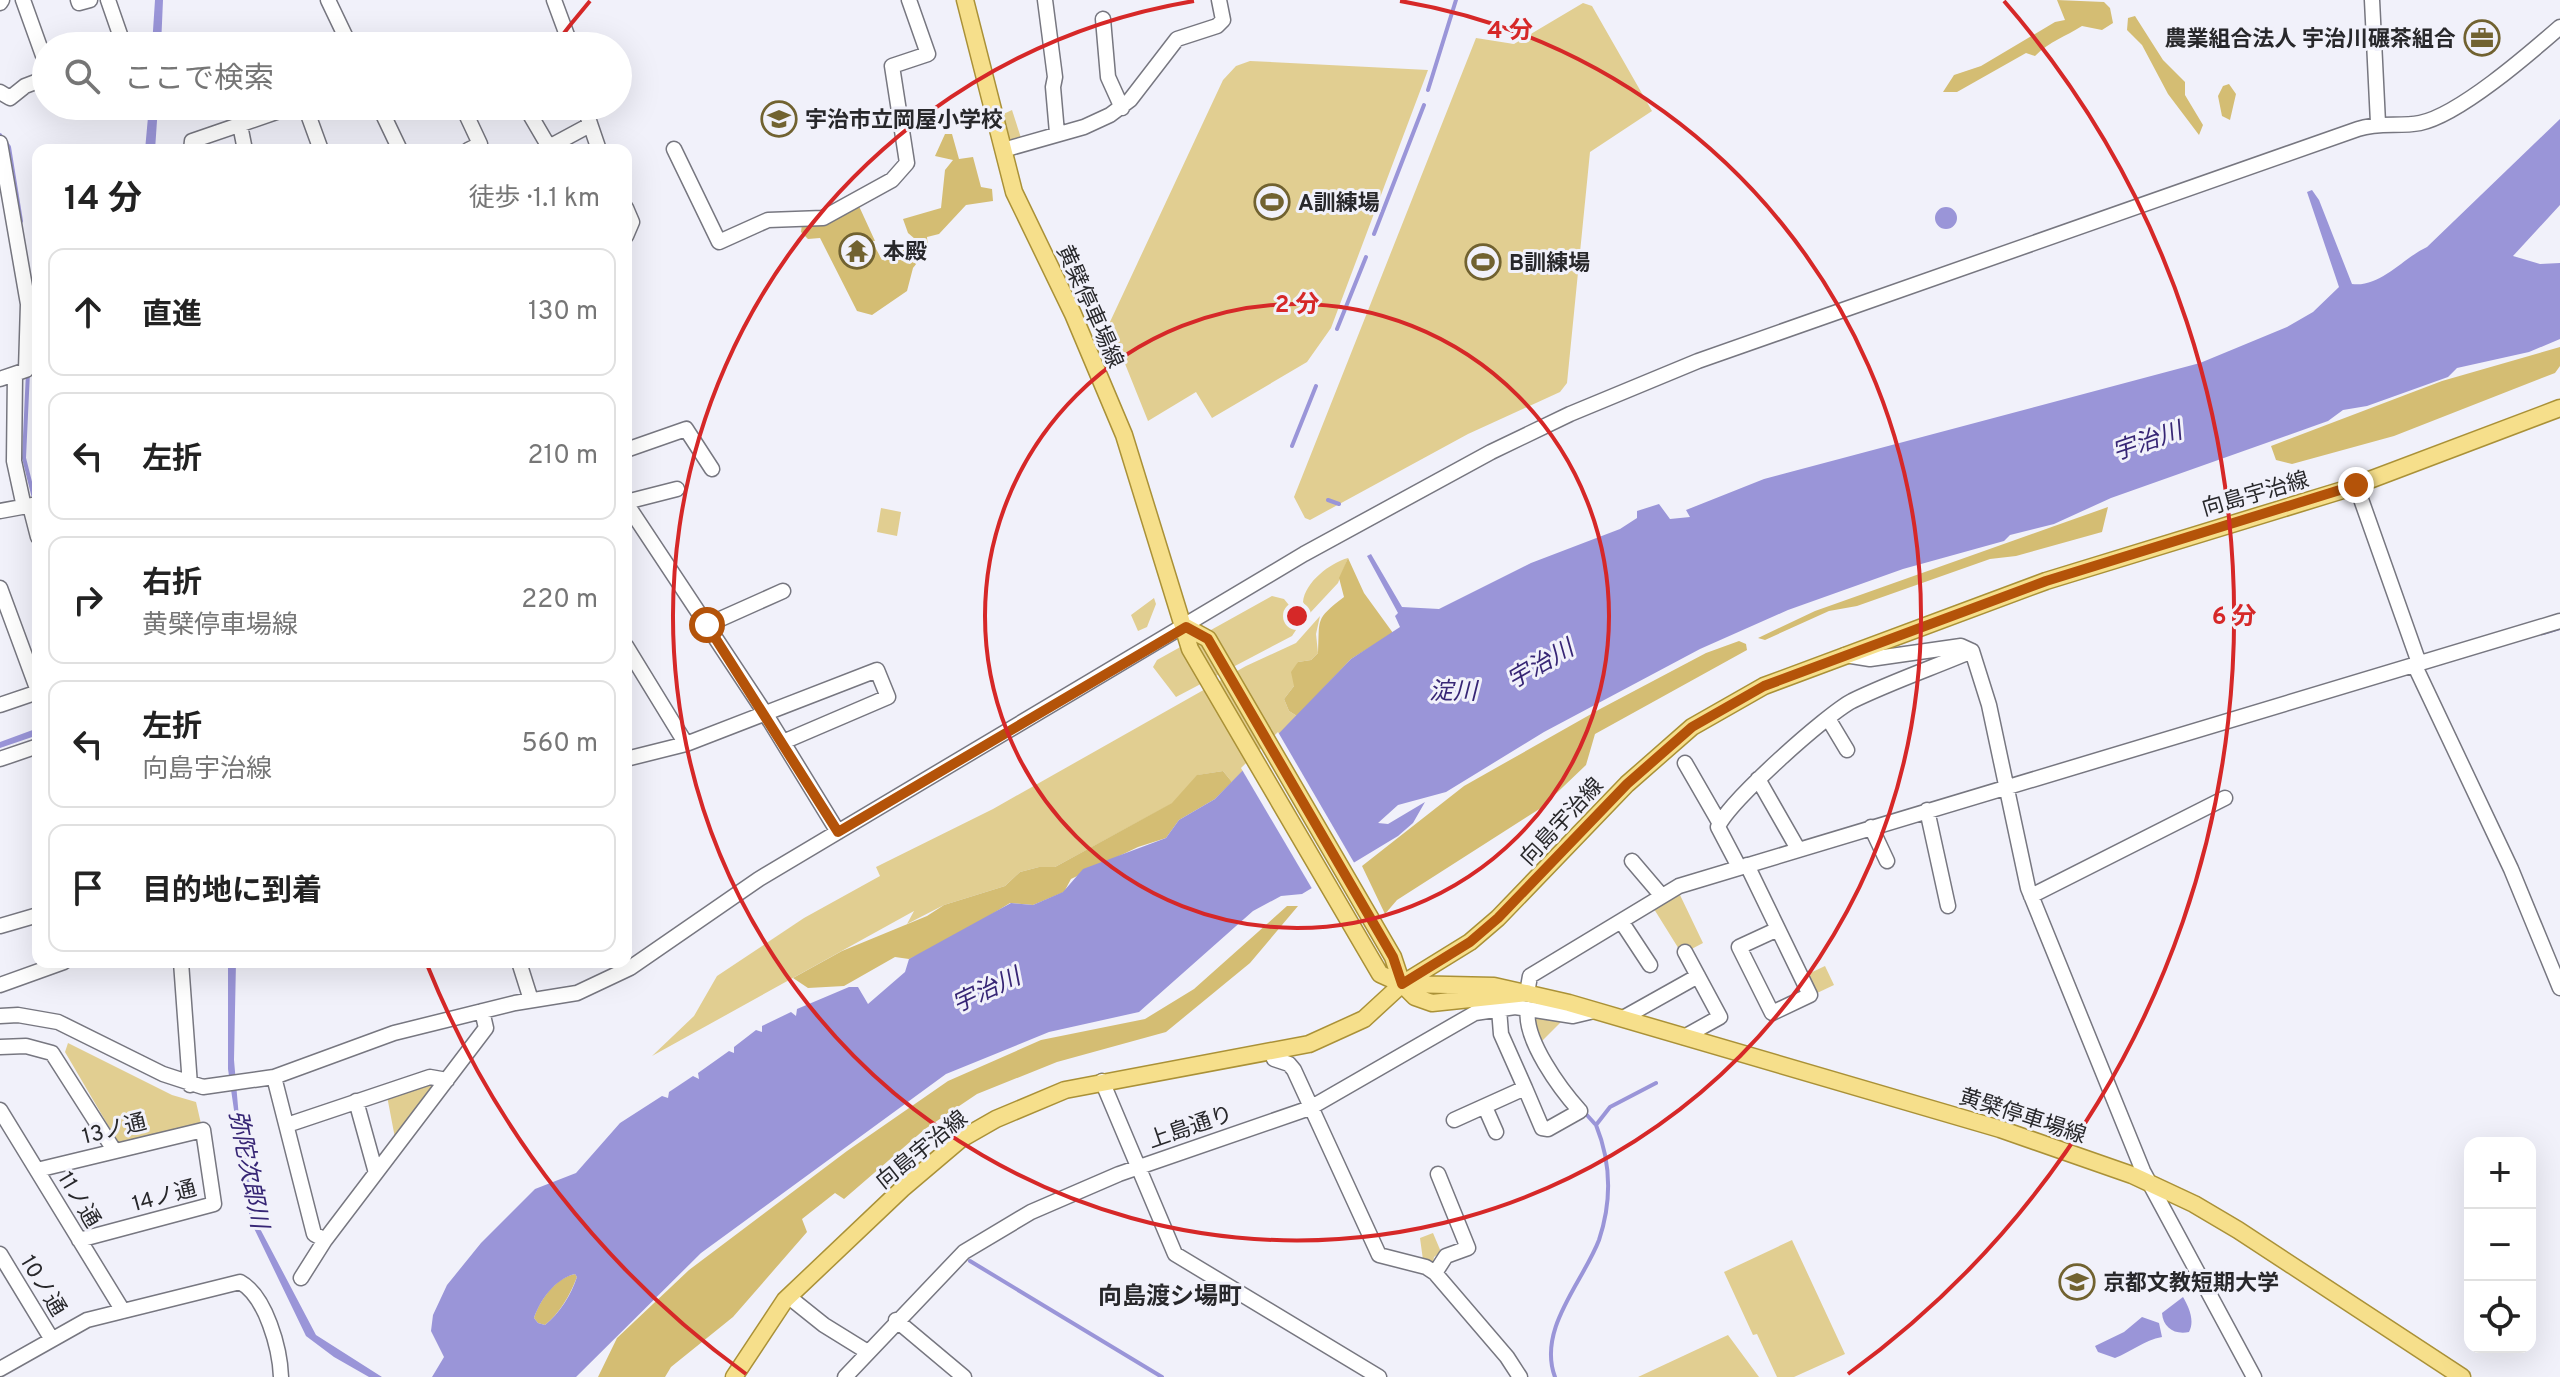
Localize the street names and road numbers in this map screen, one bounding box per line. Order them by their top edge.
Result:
street label: 黄檗停車場線 [1050,241,1128,373]
street label: 向島宇治線 [2199,467,2312,524]
street label: 向島宇治線 [1515,773,1610,872]
street label: 黄檗停車場線 [1955,1084,2089,1151]
street label: 上島通り [1145,1101,1237,1155]
street label: 向島宇治線 [871,1106,974,1196]
street label: 13ノ通 [80,1109,150,1151]
street label: 11ノ通 [51,1167,105,1233]
street label: 14ノ通 [130,1176,200,1219]
street label: 10ノ通 [13,1251,71,1322]

